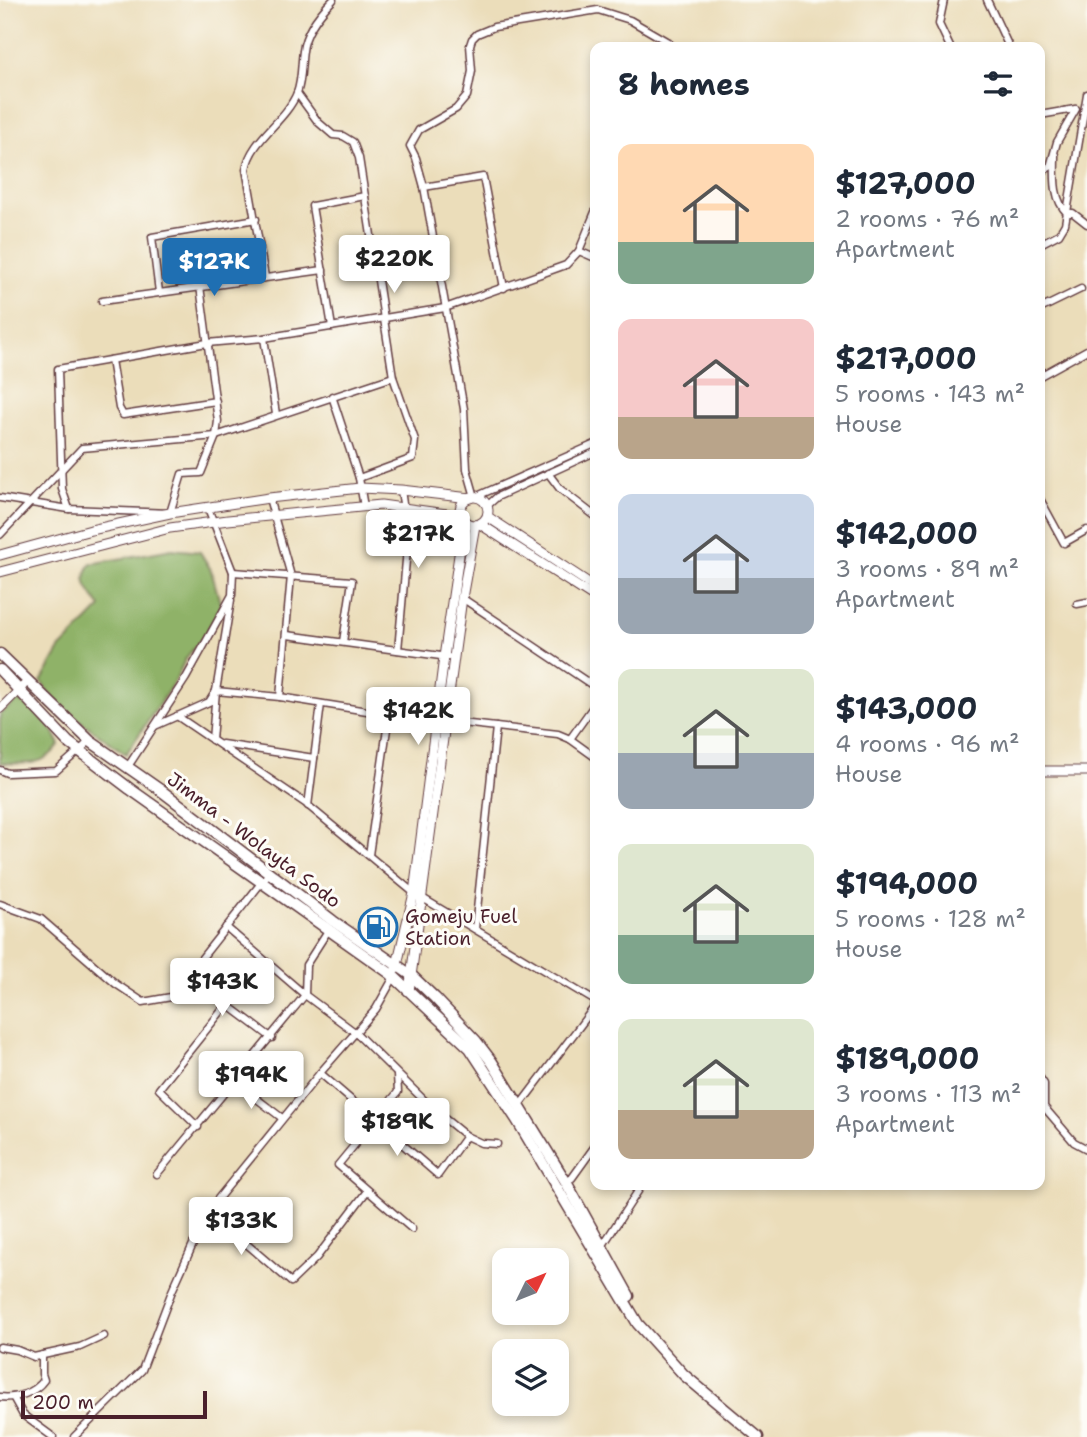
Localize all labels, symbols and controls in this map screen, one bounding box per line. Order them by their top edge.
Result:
text: 8 homes [618,64,750,105]
icon: filters [979,65,1017,103]
text: $127,000 [835,163,976,204]
icon: home [674,172,758,256]
text: 2 rooms · 76 m² [835,204,1019,234]
text: Apartment [835,234,955,264]
pin: $220K [345,236,443,295]
pin: $127K [165,238,263,298]
text: $220K [355,243,433,273]
text: $127K [178,246,250,276]
text: $217,000 [835,338,977,379]
icon: home [674,347,758,431]
text: 5 rooms · 143 m² [835,379,1025,409]
text: House [835,409,903,439]
pin: $217K [369,510,467,570]
text: $142,000 [835,513,978,554]
text: $217K [382,518,454,548]
icon: home [674,522,758,606]
text: 3 rooms · 89 m² [835,554,1019,584]
text: Apartment [835,584,955,614]
pin: $142K [369,688,467,747]
text: $143,000 [835,688,977,729]
text: $142K [382,695,454,725]
icon: home [674,697,758,781]
text: 4 rooms · 96 m² [835,729,1020,759]
text: House [835,759,903,789]
street label: Jimma - Wolayta Sodo [162,766,346,914]
text: $194,000 [835,863,978,904]
icon: home [674,872,758,956]
place label: Gomeju Fuel Station [405,904,517,951]
text: 5 rooms · 128 m² [835,904,1026,934]
fuel station icon: Gomeju Fuel Station [357,906,399,948]
text: House [835,934,903,964]
pin: $143K [173,958,271,1018]
text: $143K [186,966,258,996]
text: $189,000 [835,1038,979,1079]
icon: home [674,1047,758,1131]
pin: $194K [202,1052,300,1111]
text: $194K [215,1059,287,1089]
text: 3 rooms · 113 m² [835,1079,1021,1109]
pin: $189K [348,1098,446,1158]
text: $189K [361,1106,433,1136]
text: Apartment [835,1109,955,1139]
pin: $133K [192,1198,290,1257]
text: $133K [205,1205,277,1235]
north arrow [492,1248,569,1325]
map controls [492,1248,569,1416]
button: layers [492,1339,569,1416]
scale bar [21,1388,206,1420]
text: 200 m [32,1390,94,1415]

